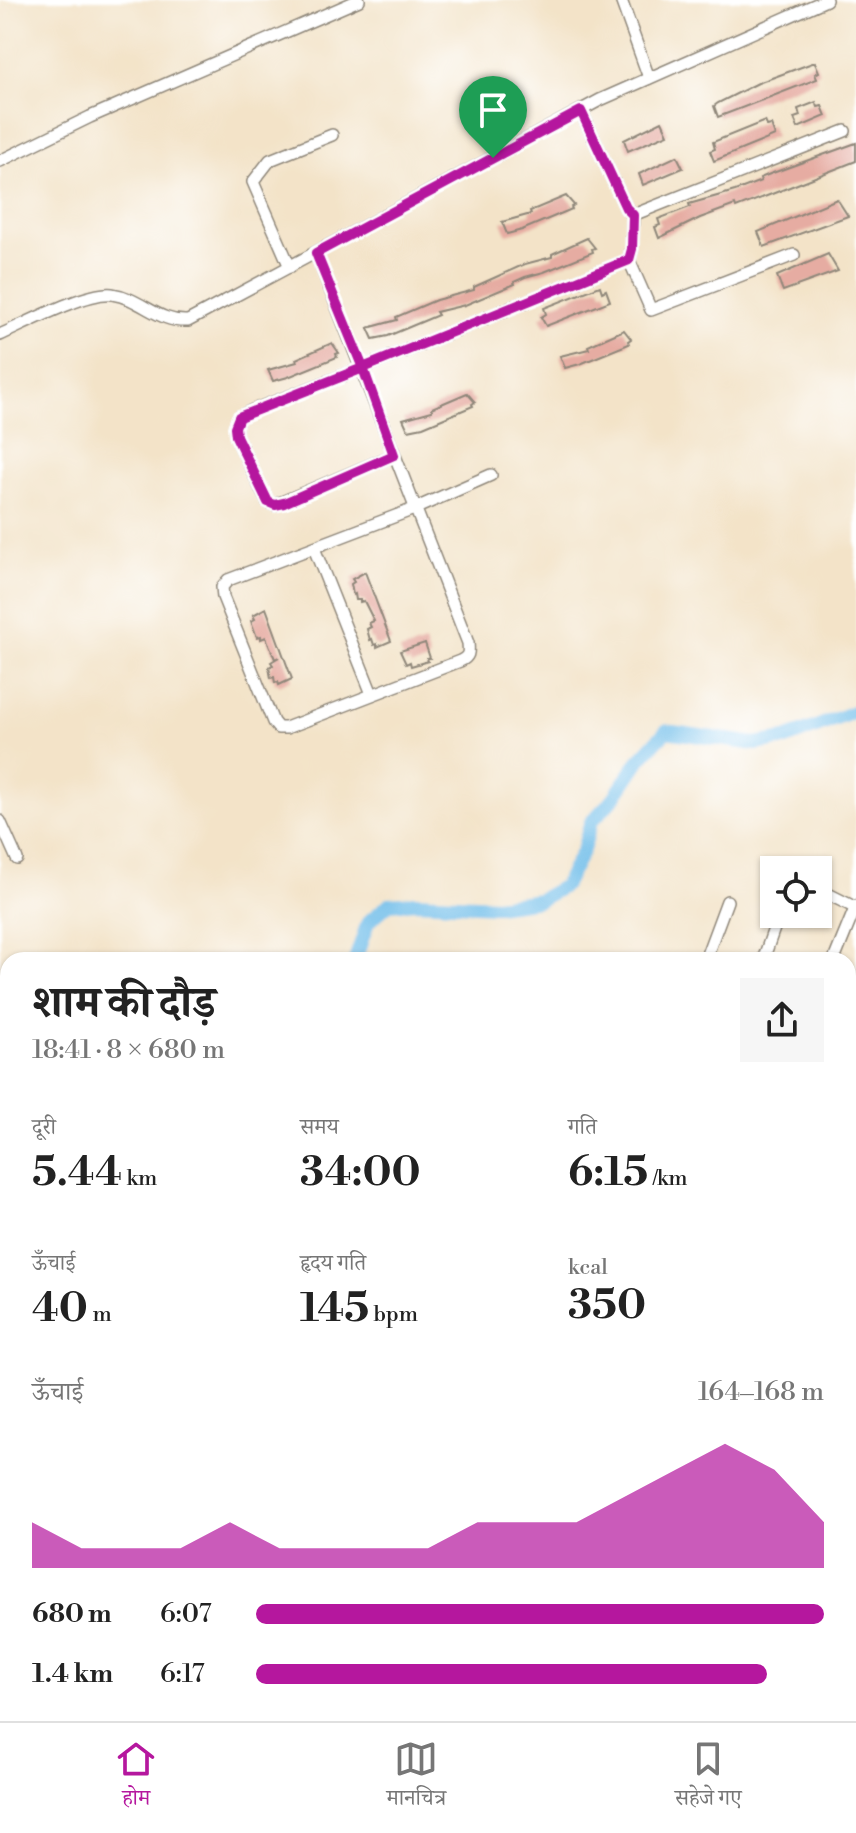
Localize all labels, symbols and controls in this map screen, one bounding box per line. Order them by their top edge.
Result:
pin [459,76,527,158]
icon: arrive [471,88,515,132]
map controls [760,856,832,928]
button: locate [760,856,832,928]
text: शाम की दौड़ [32,976,216,1031]
button: share [740,978,824,1062]
text: 18:41 · 8 × 680 m [32,1034,225,1066]
text: दूरी [32,1114,56,1141]
text: समय [300,1114,339,1141]
text: गति [568,1114,597,1141]
text: 5.44 [32,1148,122,1198]
text: 34:00 [300,1148,421,1198]
text: 6:15 [568,1148,648,1198]
text: km [122,1165,157,1192]
text: /km [648,1165,688,1192]
text: ऊँचाई [32,1250,75,1277]
text: हृदय गति [300,1250,366,1277]
text: kcal [568,1254,608,1281]
text: 350 [568,1281,646,1331]
text: 40 [32,1284,88,1334]
text: 145 [300,1284,369,1334]
text: m [88,1301,112,1328]
text: bpm [369,1301,418,1328]
text: ऊँचाई [32,1376,83,1408]
text: 164–168 m [698,1376,824,1408]
text: 680 m [32,1598,112,1630]
text: 6:07 [160,1598,212,1630]
text: 1.4 km [32,1658,113,1690]
text: 6:17 [160,1658,205,1690]
tab: होम [114,1737,158,1819]
tab: मानचित्र [387,1737,446,1819]
tab: सहेजे गए [675,1737,742,1819]

